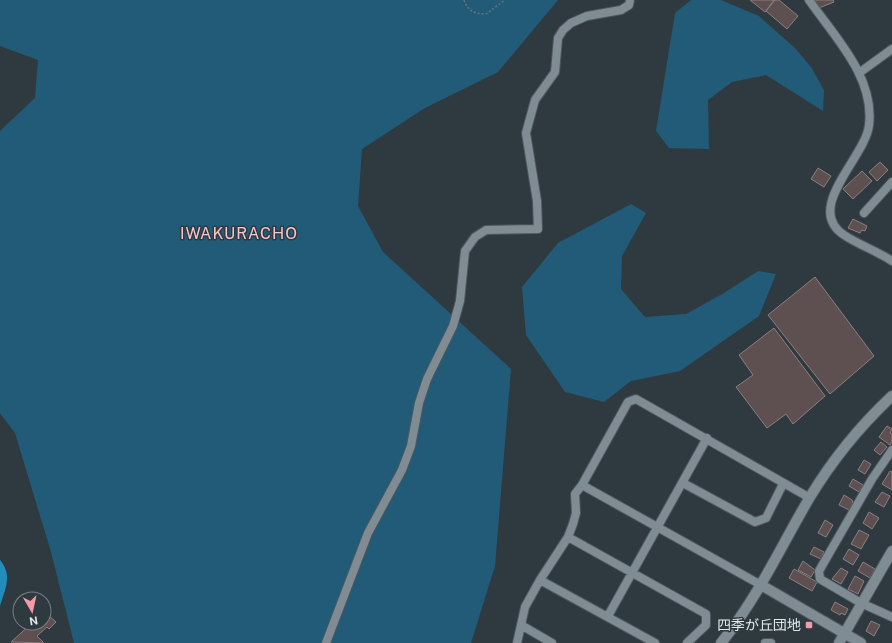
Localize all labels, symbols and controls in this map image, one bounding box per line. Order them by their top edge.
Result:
district label: IWAKURACHO [180,224,298,243]
north arrow [12,591,52,631]
text: N [28,614,39,627]
place label: 四季が丘団地 [717,617,801,633]
marker: 四季が丘団地 [804,620,814,630]

